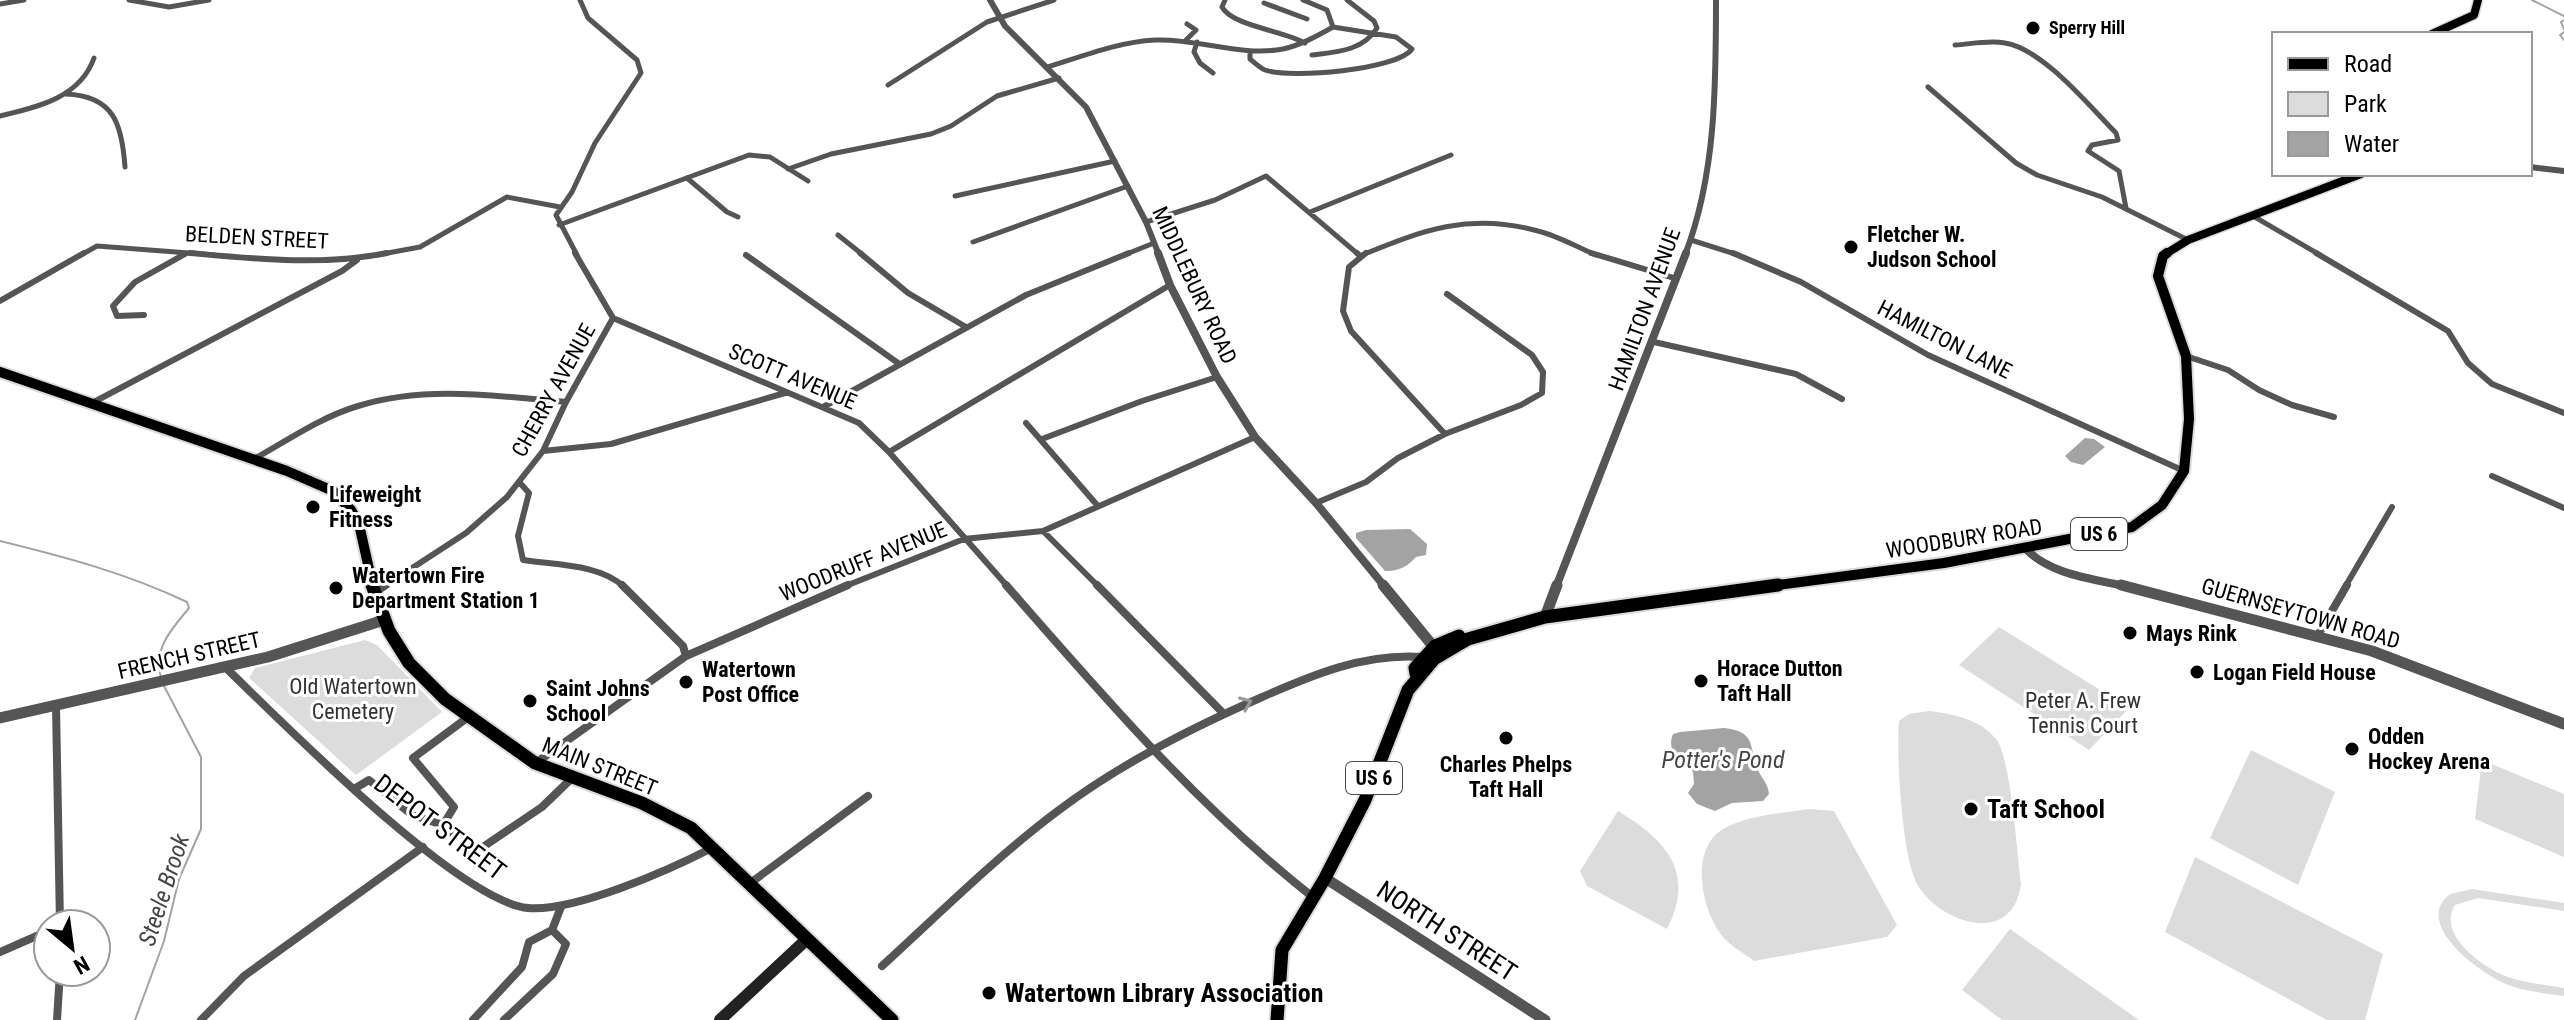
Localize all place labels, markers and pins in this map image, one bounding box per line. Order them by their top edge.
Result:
place label: Sperry Hill [2049,17,2125,38]
marker: Sperry Hill [2024,19,2042,37]
place label: Fletcher W. Judson School [1867,222,1997,272]
marker: Fletcher W. Judson School [1842,238,1860,256]
place label: Lifeweight Fitness [329,482,421,532]
marker: Lifeweight Fitness [304,498,322,516]
place label: Watertown Fire Department Station 1 [352,563,540,613]
marker: Watertown Fire Department Station 1 [327,579,345,597]
place label: Mays Rink [2146,621,2237,646]
marker: Mays Rink [2121,624,2139,642]
place label: Horace Dutton Taft Hall [1717,656,1843,706]
place label: Watertown Post Office [702,657,799,707]
place label: Logan Field House [2213,660,2376,685]
marker: Logan Field House [2188,663,2206,681]
marker: Horace Dutton Taft Hall [1692,672,1710,690]
marker: Watertown Post Office [677,673,695,691]
place label: Saint Johns School [546,676,650,726]
marker: Saint Johns School [521,692,539,710]
place label: Odden Hockey Arena [2368,724,2490,774]
marker: Charles Phelps Taft Hall [1497,729,1515,747]
marker: Odden Hockey Arena [2343,740,2361,758]
place label: Charles Phelps Taft Hall [1440,752,1572,802]
place label: Taft School [1987,794,2105,824]
marker: Taft School [1962,800,1980,818]
place label: Watertown Library Association [1005,978,1324,1008]
marker: Watertown Library Association [980,984,998,1002]

